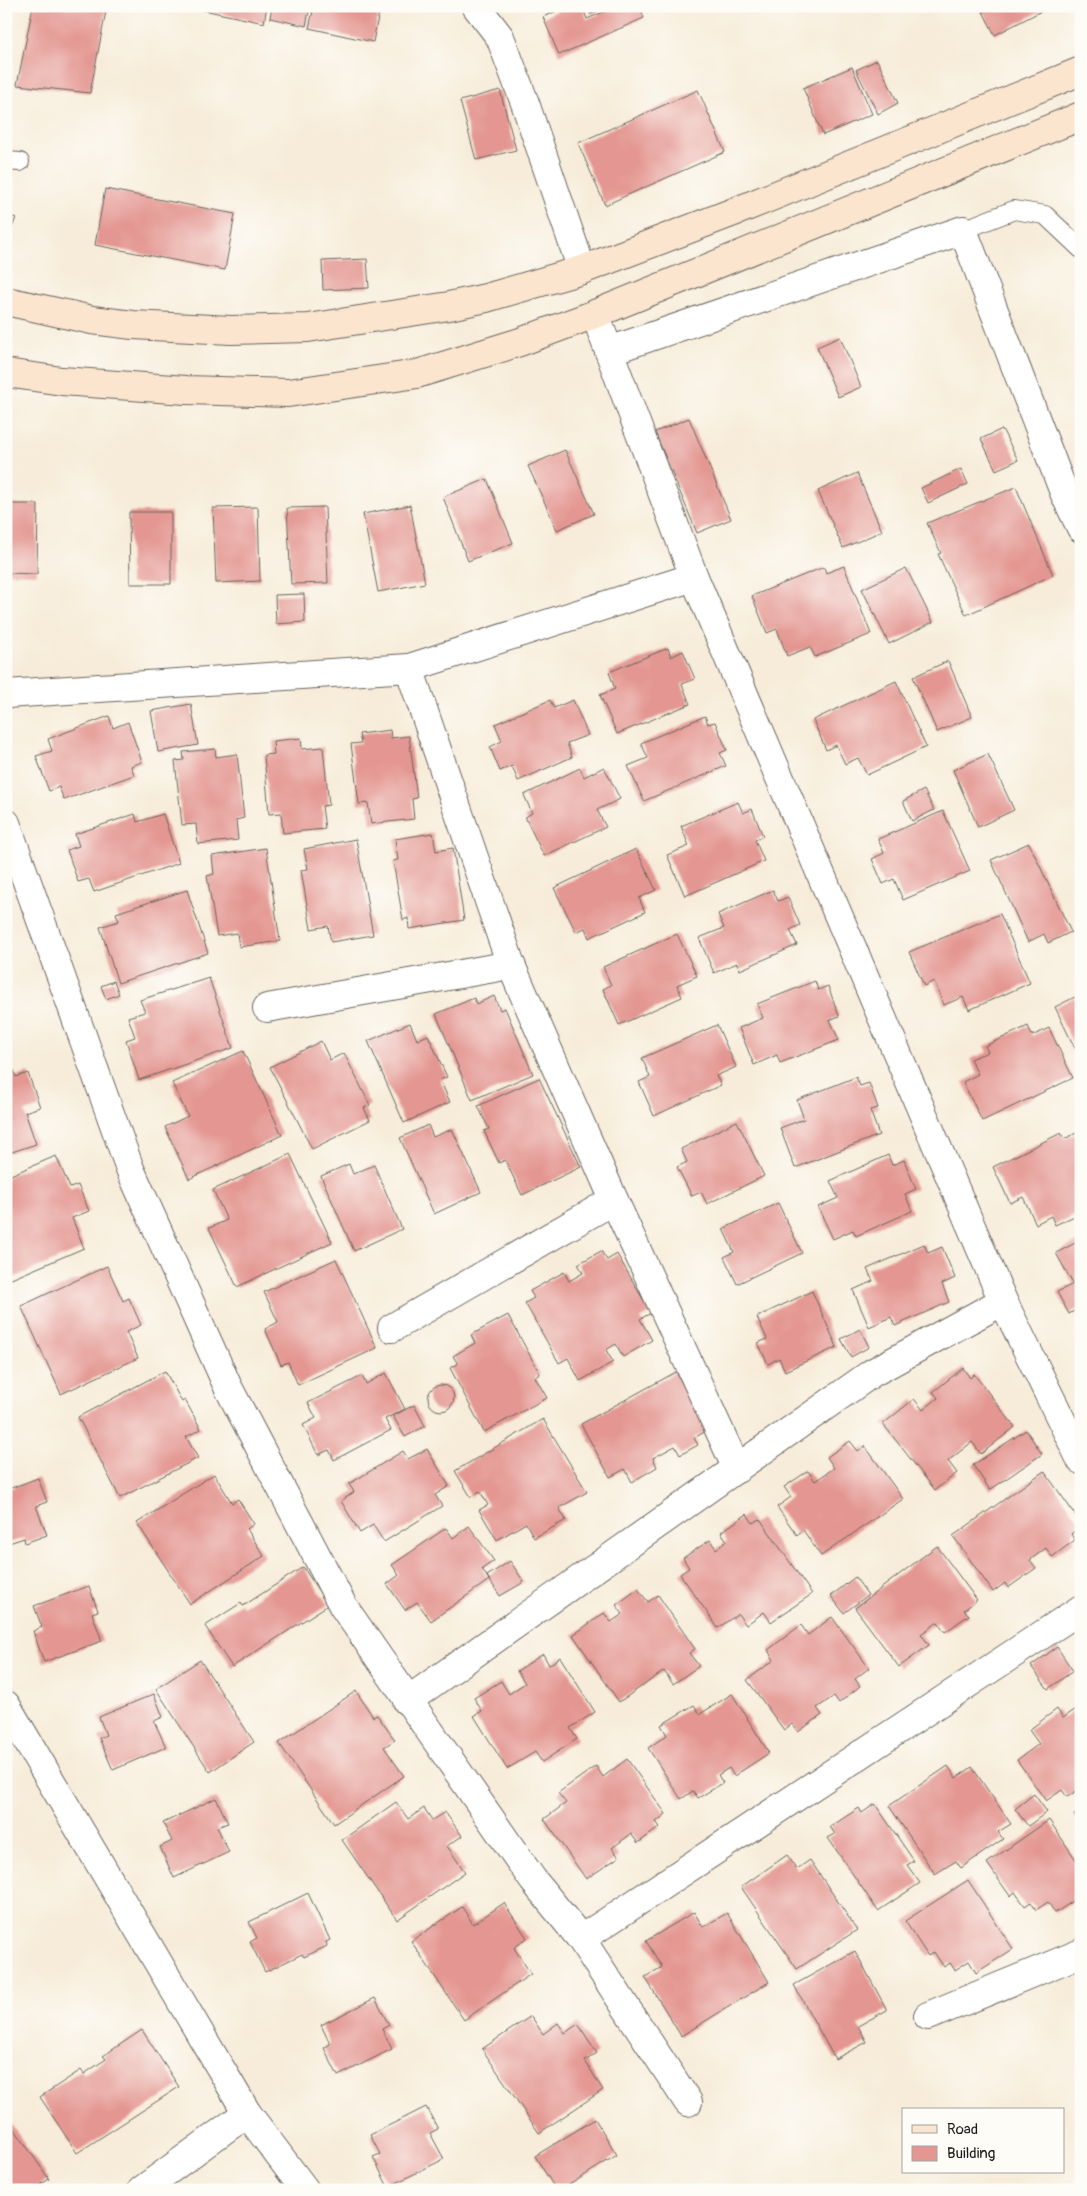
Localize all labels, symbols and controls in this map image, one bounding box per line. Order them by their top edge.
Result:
legend [902,2108,1064,2174]
text: Road [947,2120,978,2139]
text: Building [947,2144,995,2163]

